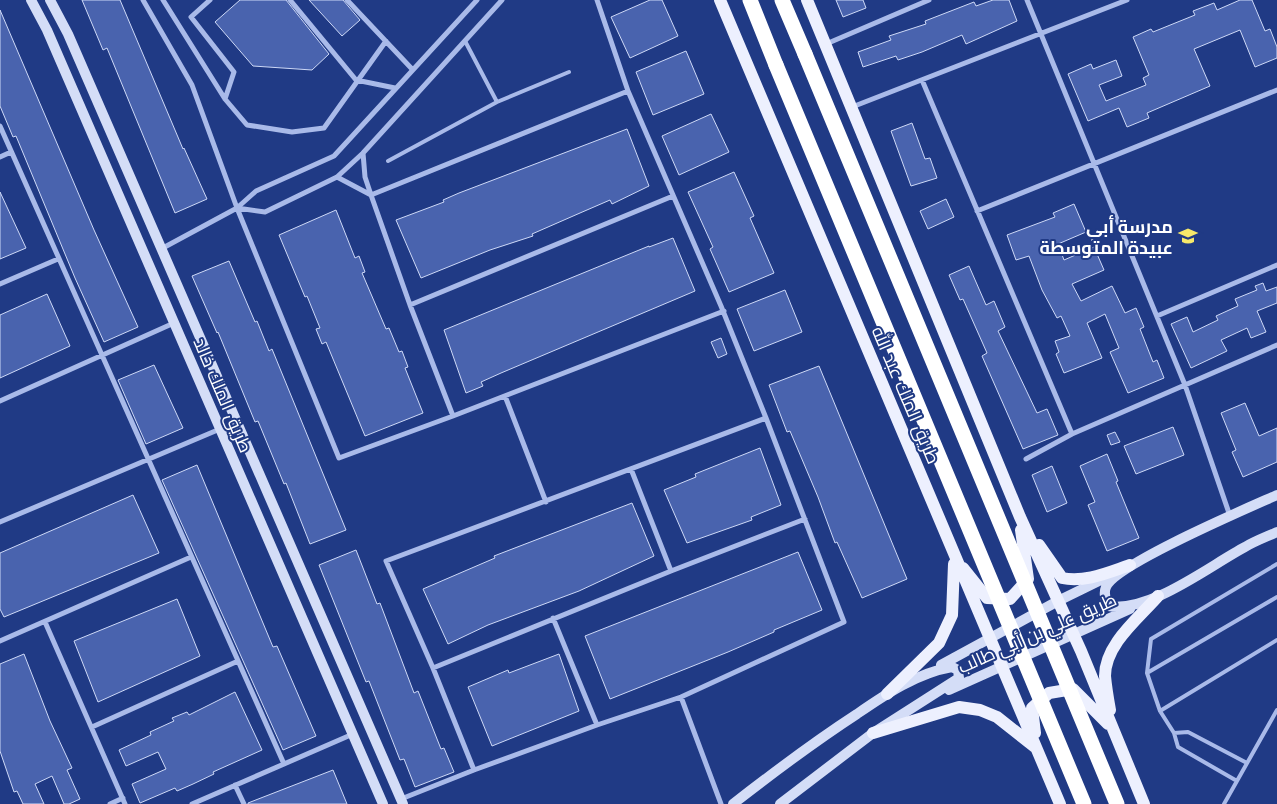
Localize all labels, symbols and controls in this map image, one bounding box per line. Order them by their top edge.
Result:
place label: مدرسة أبي عبيدة المتوسطة [1039,214,1173,260]
school or university icon: مدرسة أبي عبيدة المتوسطة [1177,225,1199,247]
street label: طريق الملك عبد الله [866,322,946,468]
street label: طريق الملك خالد [188,334,258,456]
street label: طريق علي بن أبي طالب [954,587,1121,681]

